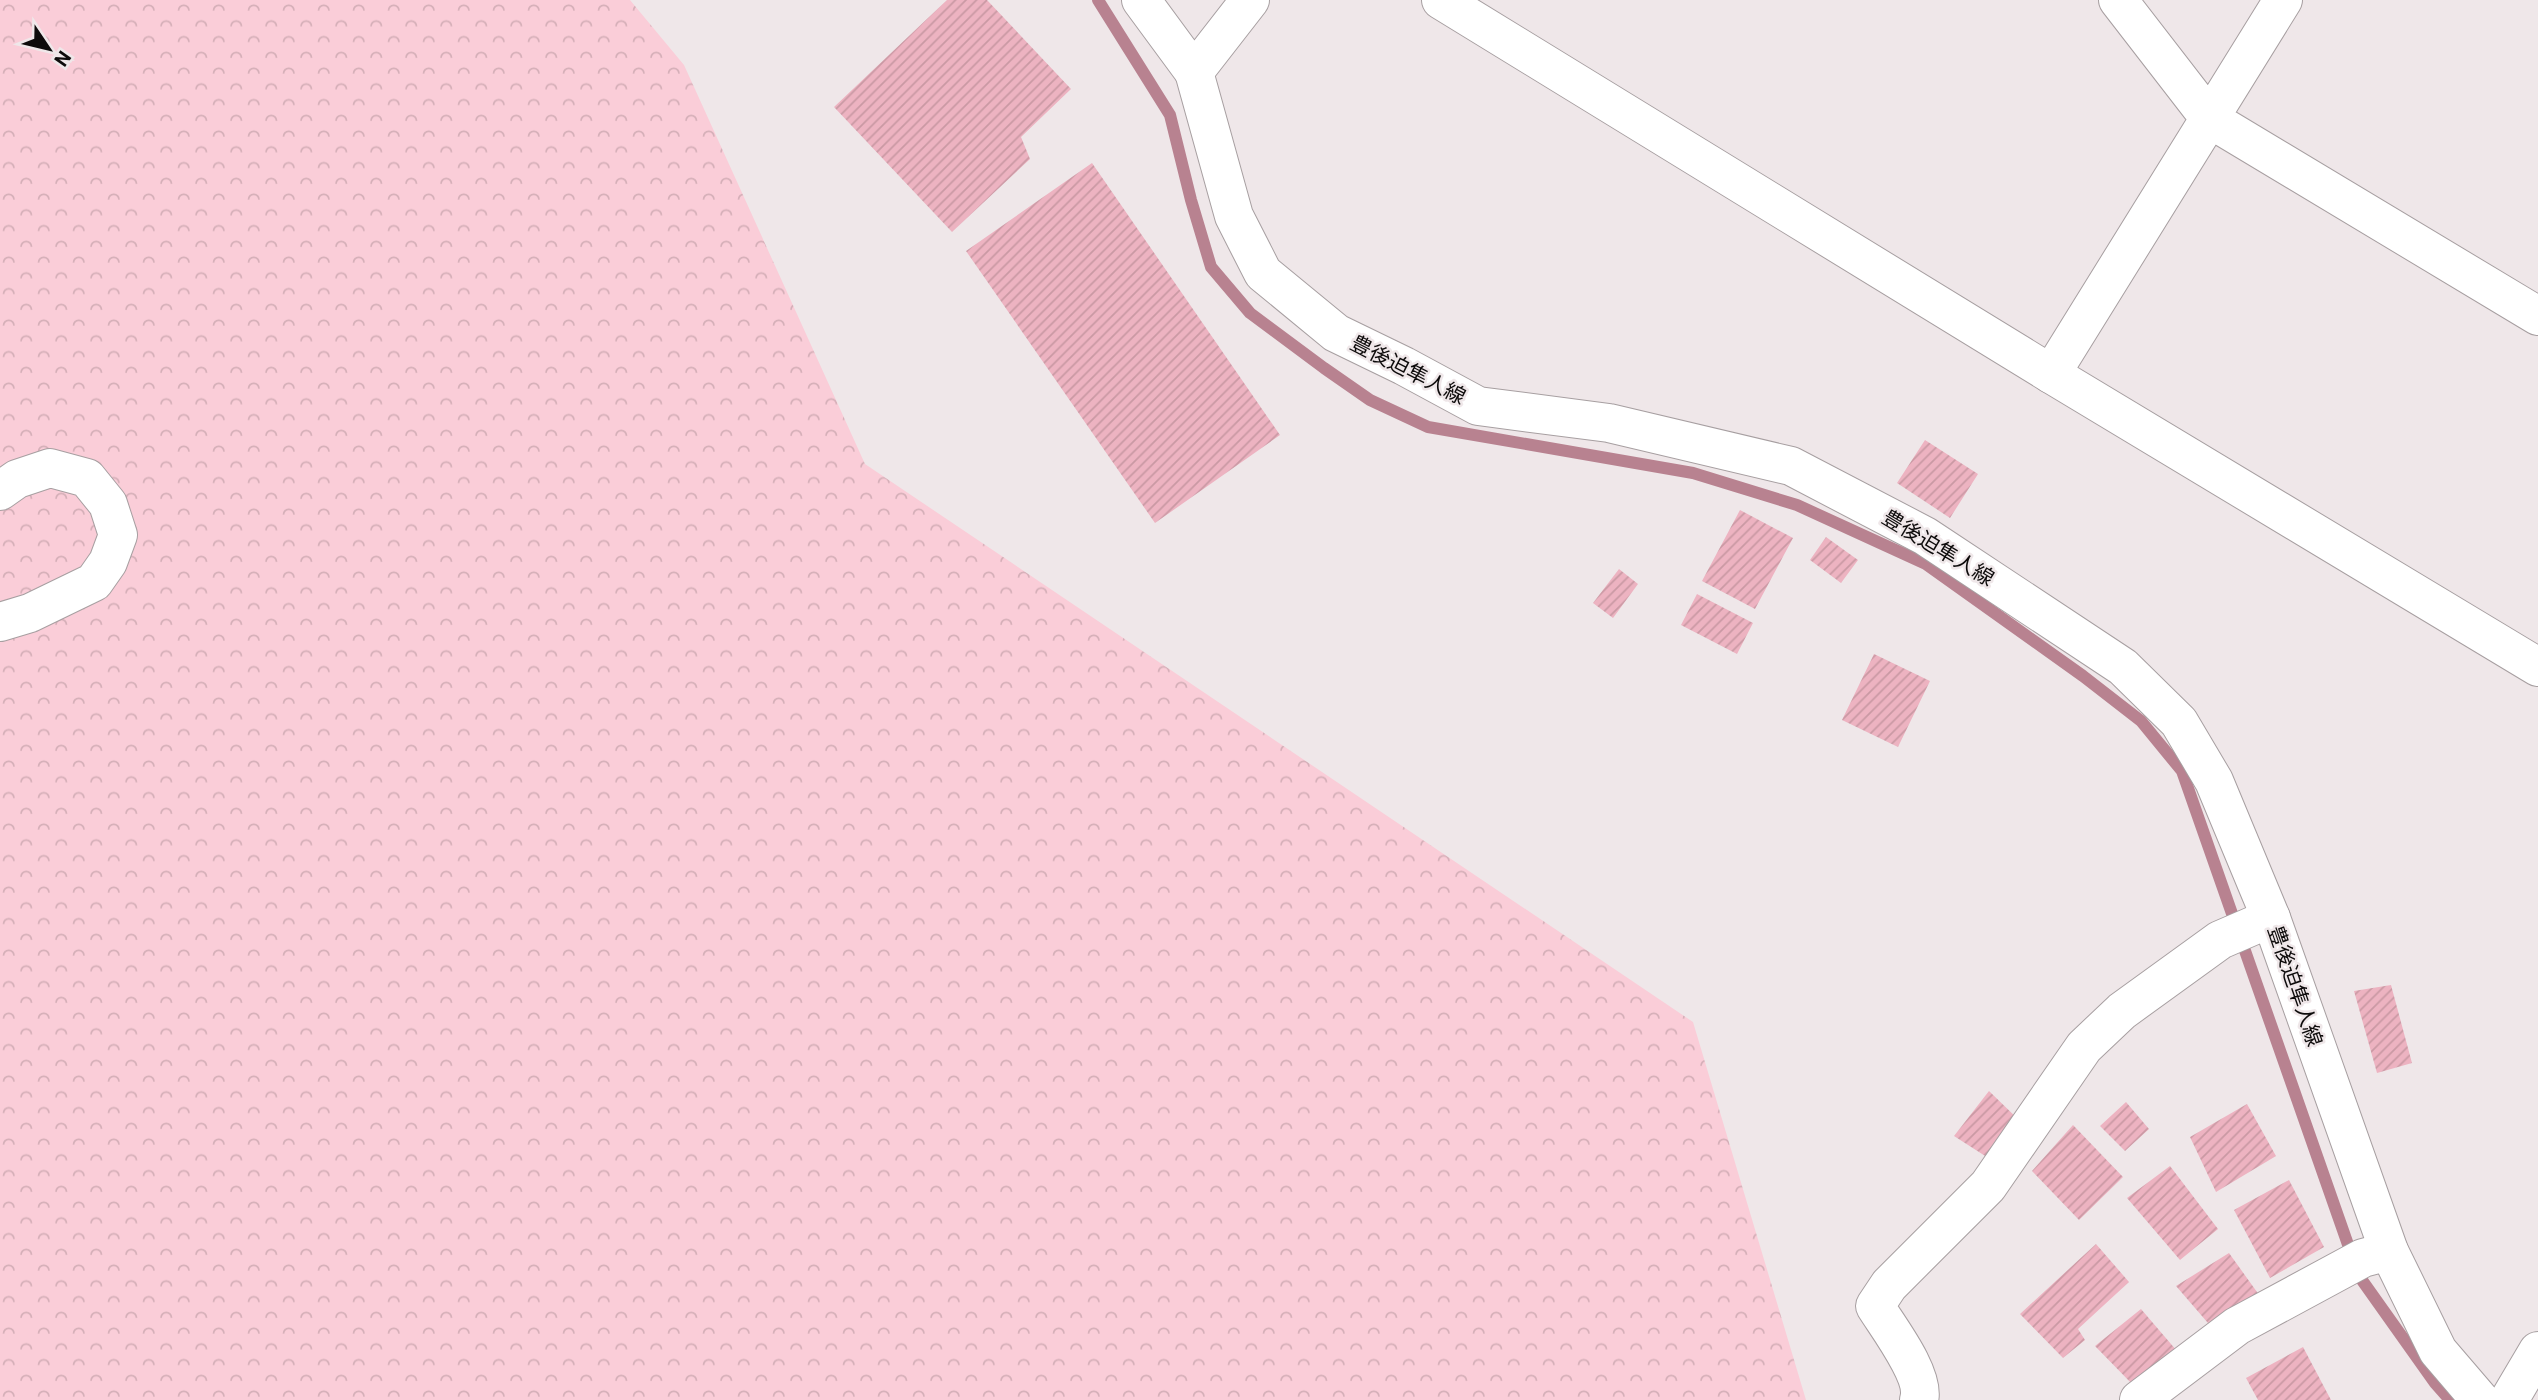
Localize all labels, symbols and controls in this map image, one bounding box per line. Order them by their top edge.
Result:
north arrow [14,14,84,84]
text: N [49,46,76,71]
street label: 豊後迫隼人線 [1346,331,1470,409]
street label: 豊後迫隼人線 [1878,505,1998,591]
street label: 豊後迫隼人線 [2263,923,2327,1049]

